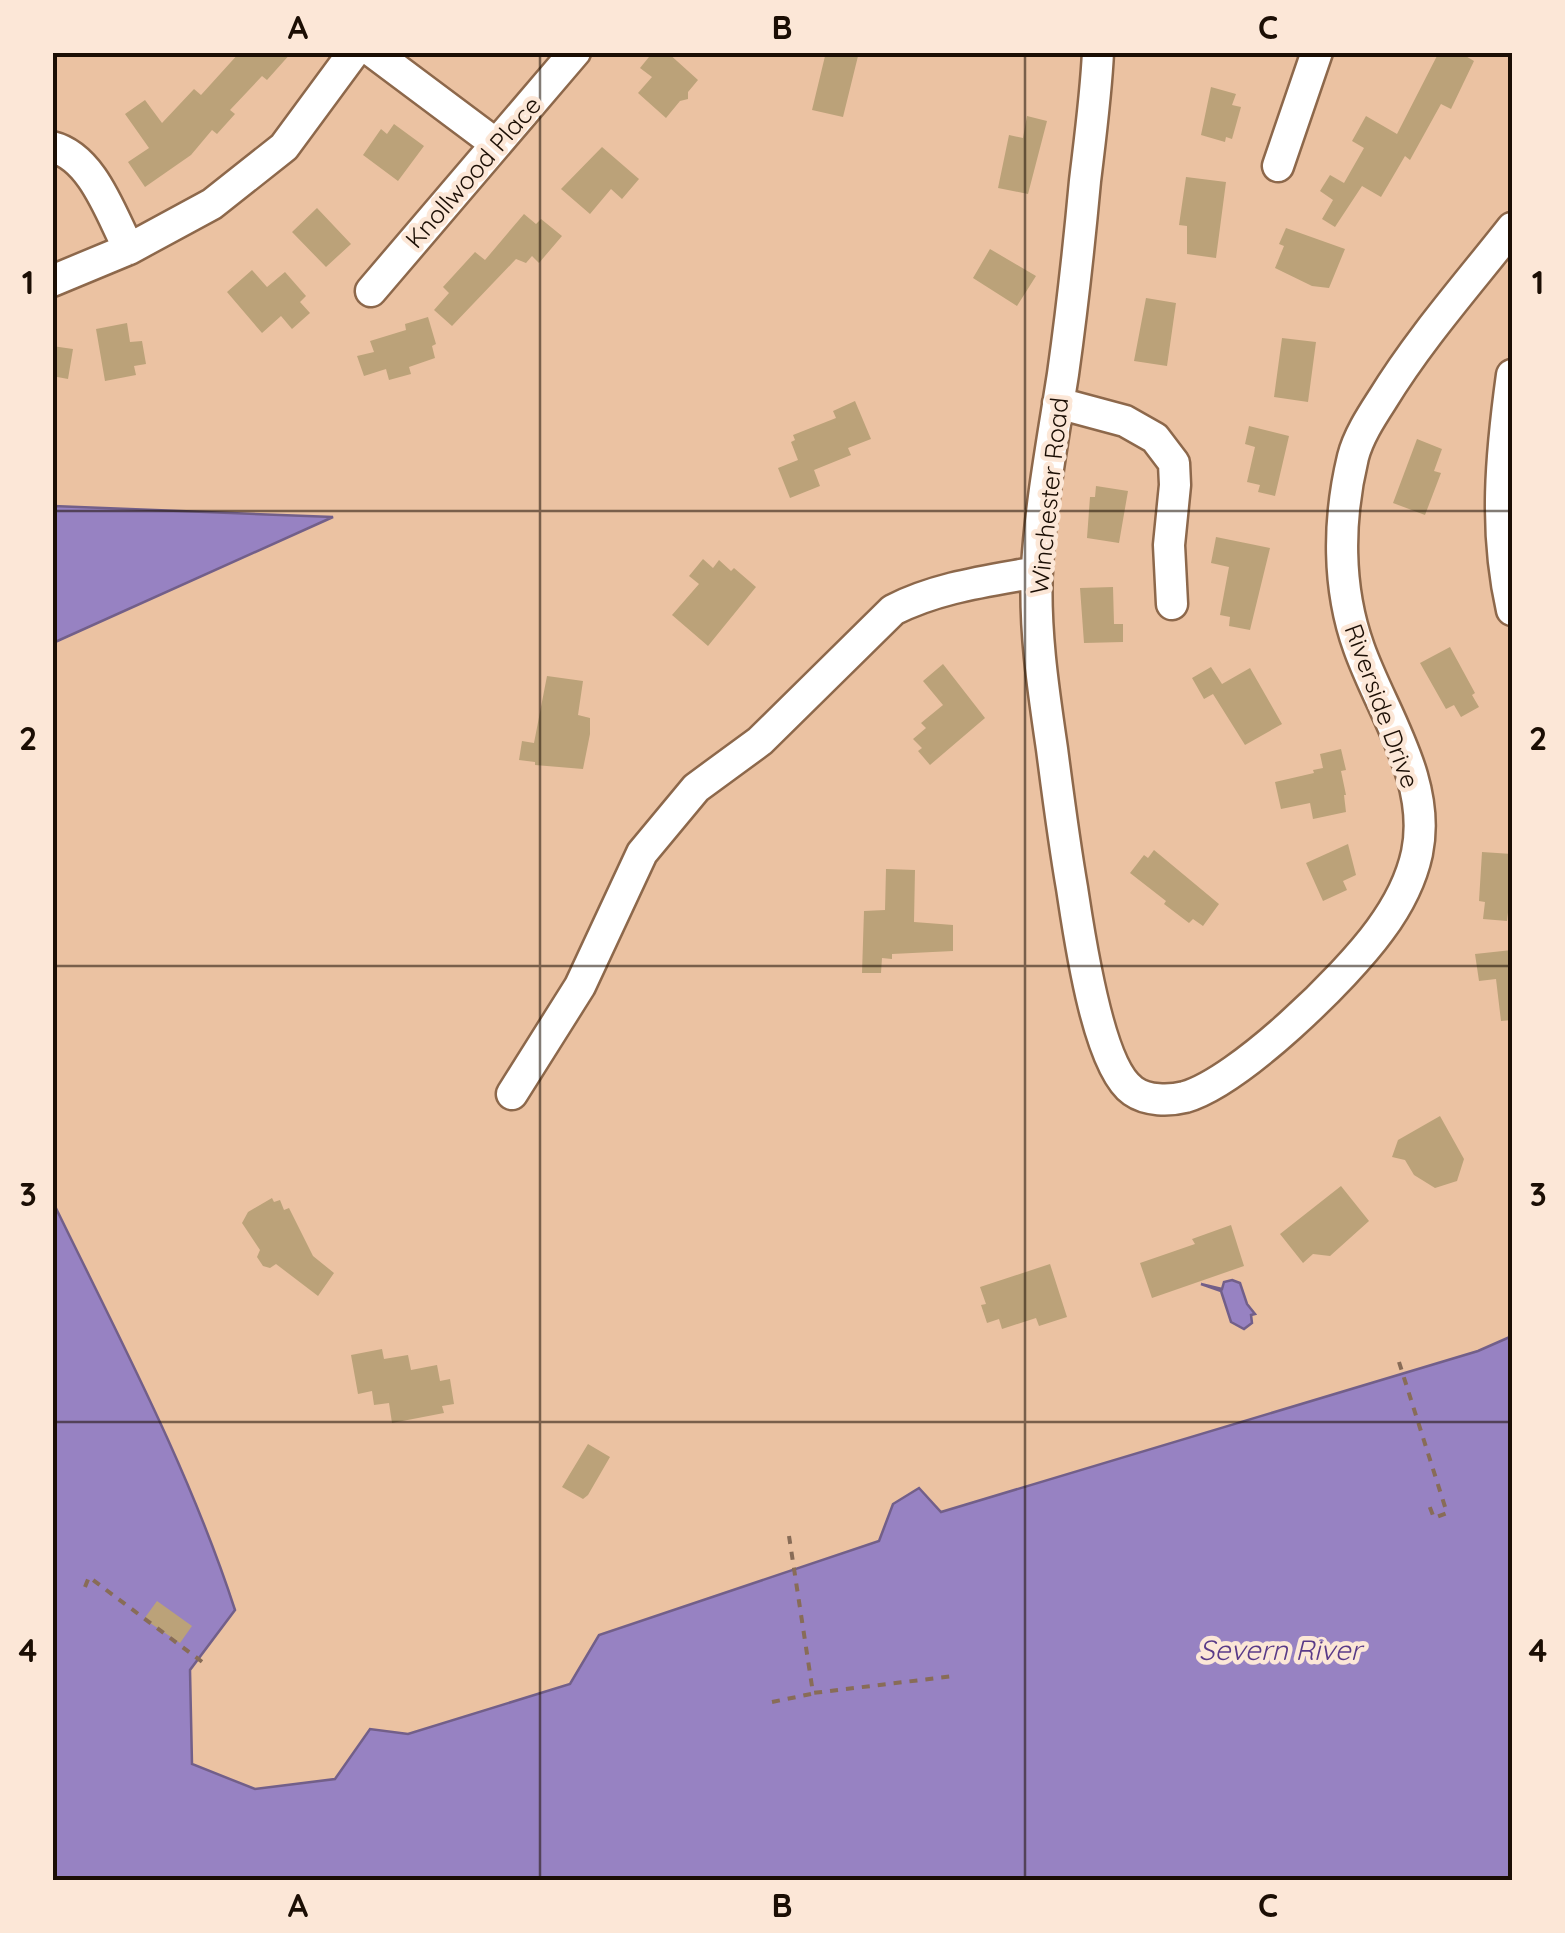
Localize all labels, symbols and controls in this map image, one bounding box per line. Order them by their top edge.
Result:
text: A [288,7,309,47]
text: B [772,7,792,47]
text: C [1258,7,1278,47]
street label: Knollwood Place [398,89,547,254]
text: 1 [22,262,34,302]
text: 1 [1532,262,1544,302]
street label: Winchester Road [1023,396,1074,596]
street label: Riverside Drive [1338,620,1427,792]
text: 2 [19,718,37,758]
text: 2 [1529,718,1547,758]
text: 3 [19,1174,37,1214]
text: 3 [1529,1174,1547,1214]
text: 4 [19,1630,38,1670]
text: 4 [1529,1630,1548,1670]
water label: Severn River [1199,1632,1364,1667]
text: A [288,1885,309,1925]
text: B [772,1885,792,1925]
text: C [1258,1885,1278,1925]

